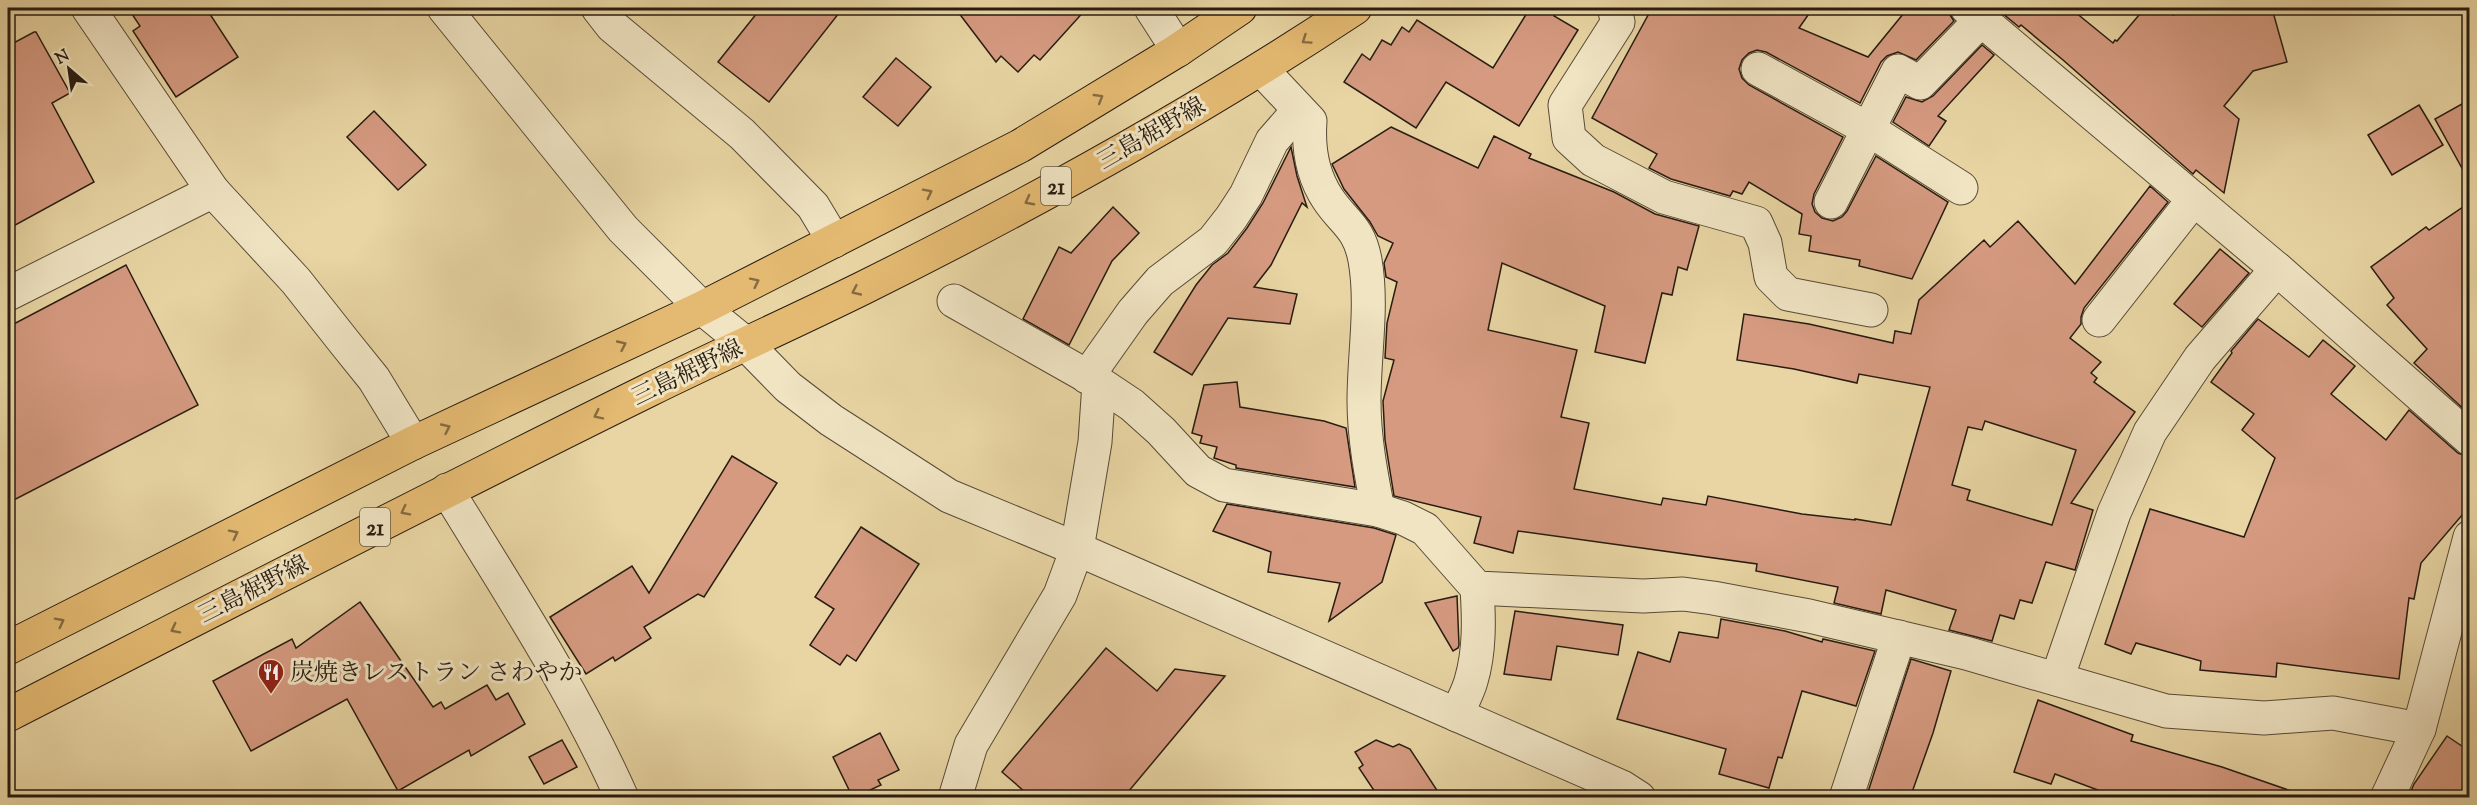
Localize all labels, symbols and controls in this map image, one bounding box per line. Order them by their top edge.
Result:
one-way arrow [1302,33,1313,44]
north arrow [39,39,99,99]
text: N [52,45,74,71]
street label: 三島裾野線 [1092,90,1212,179]
one-way arrow [1093,94,1103,106]
road number: 21 [1041,167,1071,205]
one-way arrow [922,189,933,200]
one-way arrow [1024,194,1035,205]
one-way arrow [748,278,759,289]
one-way arrow [851,284,862,296]
street label: 三島裾野線 [626,332,749,415]
one-way arrow [616,341,627,353]
one-way arrow [594,408,605,420]
one-way arrow [439,423,450,435]
one-way arrow [400,504,411,516]
road number: 21 [360,508,390,546]
one-way arrow [227,530,238,541]
street label: 三島裾野線 [193,548,315,633]
one-way arrow [53,618,64,629]
one-way arrow [171,622,182,633]
restaurant icon: 炭焼きレストラン さわやか [256,657,286,695]
place label: 炭焼きレストラン さわやか [290,657,582,691]

